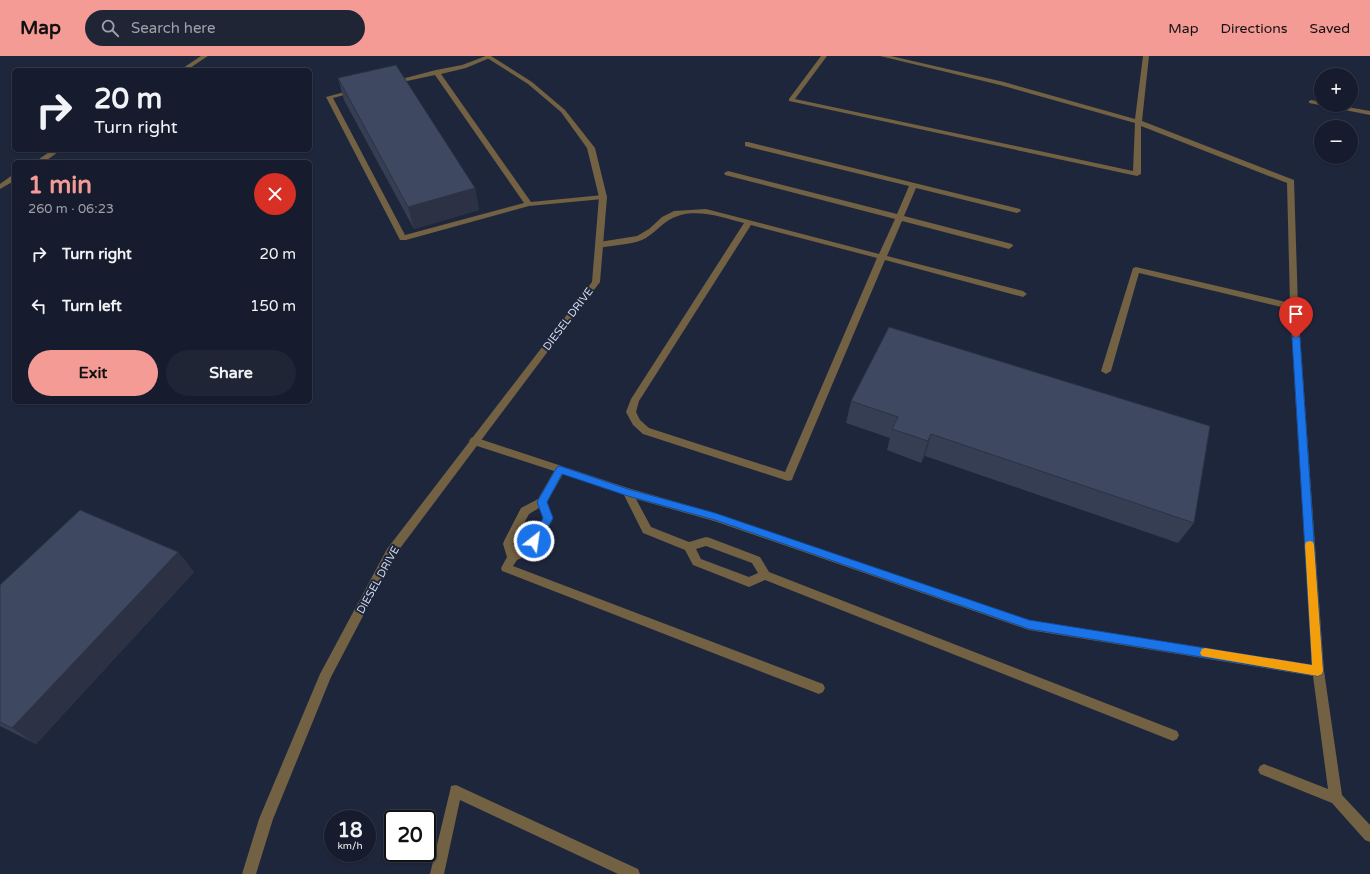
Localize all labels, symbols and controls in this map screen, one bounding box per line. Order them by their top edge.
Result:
search box [85,10,365,46]
text: Map [20,17,61,39]
icon: search [99,17,121,39]
text: Search here [131,19,215,37]
text: Map [1168,20,1199,37]
text: Directions [1221,20,1288,37]
text: Saved [1310,20,1350,37]
map controls [1314,68,1358,164]
button: + [1314,68,1358,112]
text: 20 m [94,82,162,116]
icon: right [28,84,80,136]
text: Turn right [94,116,178,138]
button: − [1314,120,1358,164]
text: 1 min [28,171,92,200]
button: close [254,173,296,215]
text: 260 m · 06:23 [28,201,114,217]
icon: right [28,243,50,265]
text: Turn right [62,245,132,263]
text: 20 m [259,245,296,263]
street label: DIESEL DRIVE [540,285,596,353]
icon: left [28,295,50,317]
text: Turn left [62,297,122,315]
text: 150 m [250,297,296,315]
pin [1279,297,1313,338]
icon: arrive [1285,303,1307,325]
button: Exit [28,350,158,396]
button: Share [166,350,296,396]
position arrow [513,520,555,562]
street label: DIESEL DRIVE [354,544,402,616]
speed limit sign: 20 [384,810,436,862]
text: 18 [337,819,363,843]
text: km/h [337,840,363,852]

